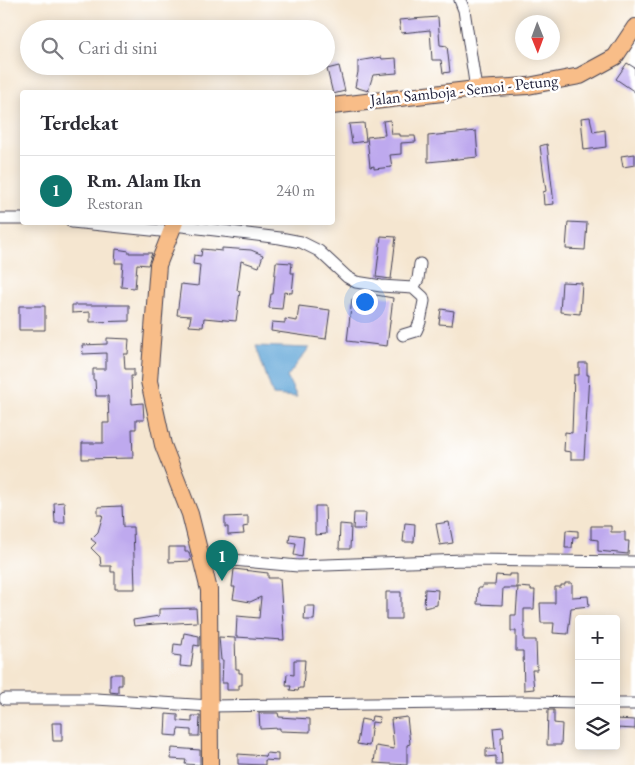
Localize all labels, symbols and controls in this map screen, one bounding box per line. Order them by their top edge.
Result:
north arrow [515,15,560,60]
search box [20,20,335,75]
icon: search [38,34,66,62]
text: Cari di sini [78,35,157,60]
street label: Jalan Samboja - Semoi - Petung [367,70,560,111]
text: Terdekat [40,109,118,136]
text: Rm. Alam Ikn [87,168,201,193]
text: 1 [52,180,60,201]
text: 240 m [276,180,315,201]
text: Restoran [87,193,143,214]
your location [352,289,378,315]
pin: 1 [206,540,238,581]
map controls [575,615,620,750]
button: + [575,615,620,660]
button: − [575,660,620,705]
button: layers [575,705,620,750]

